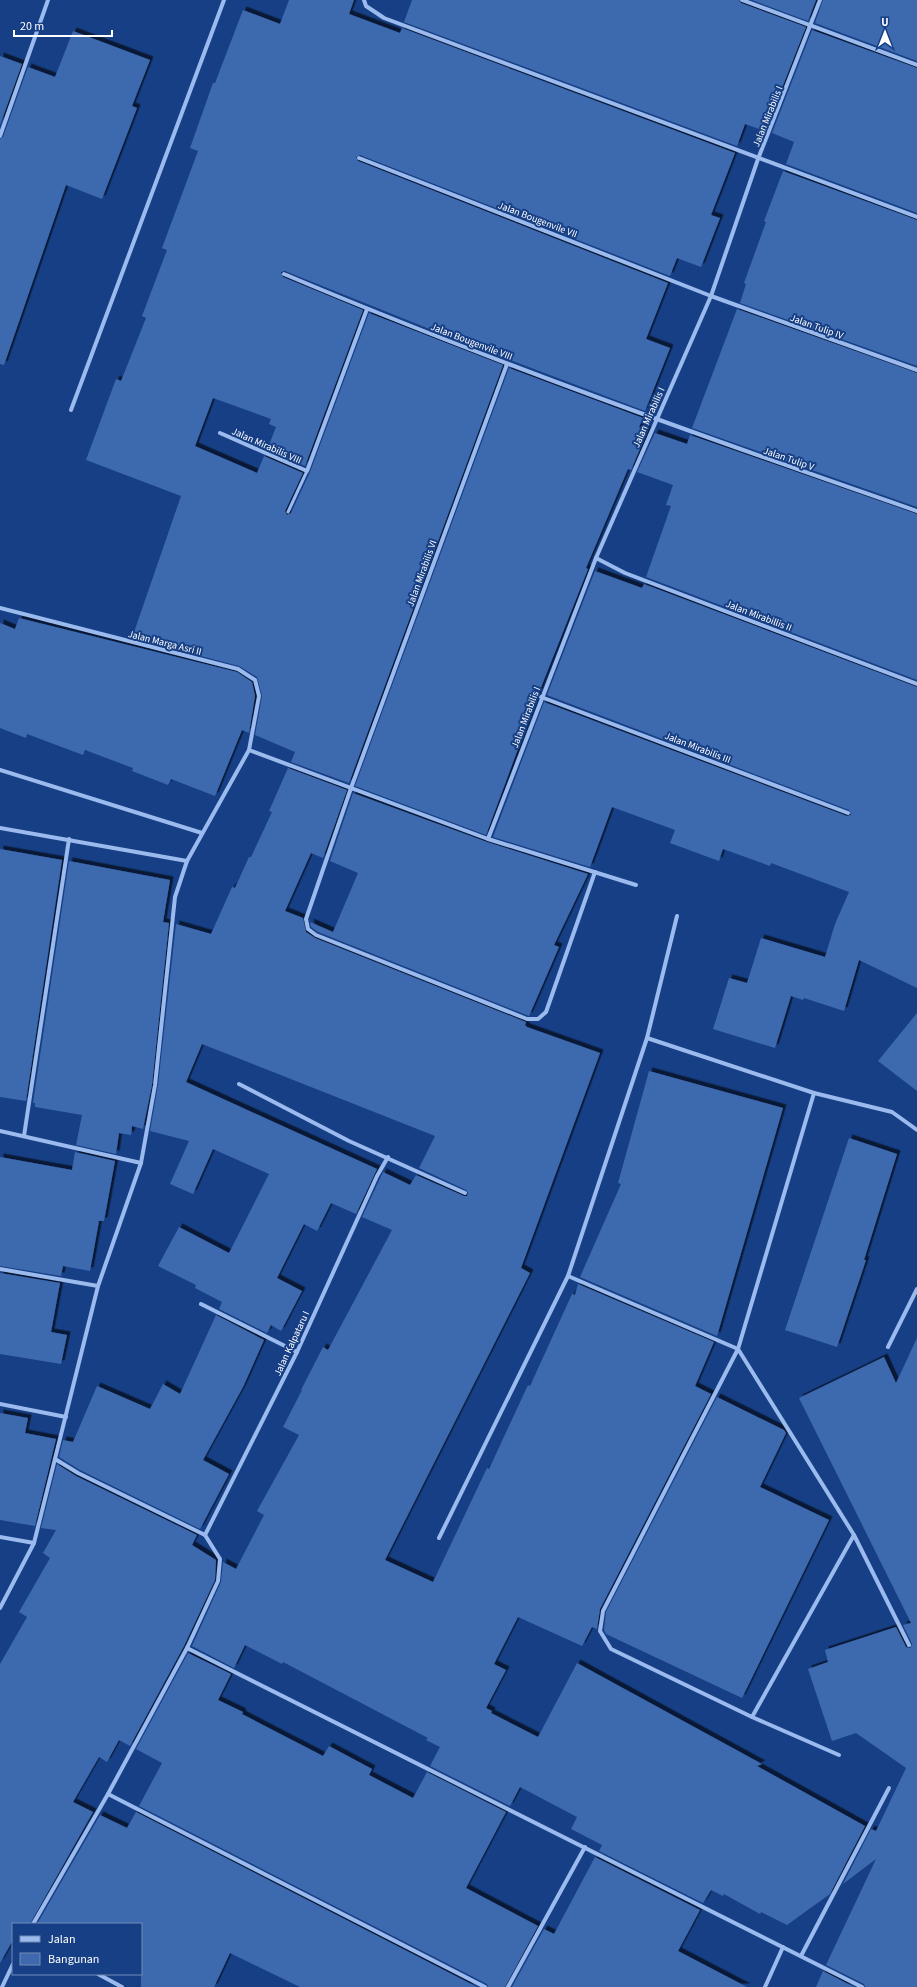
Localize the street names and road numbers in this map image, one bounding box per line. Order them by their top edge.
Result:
street label: Jalan Mirabilis I [749,84,787,149]
street label: Jalan Bougenvile VII [496,198,579,242]
street label: Jalan Tulip IV [788,311,846,343]
street label: Jalan Bougenvile VIII [429,320,515,364]
street label: Jalan Mirabilis I [629,385,668,450]
street label: Jalan Mirabilis VIII [229,424,304,468]
street label: Jalan Tulip V [761,444,817,474]
street label: Jalan Mirabilis VI [403,538,440,609]
street label: Jalan Mirabillis II [724,597,794,635]
street label: Jalan Marga Asri II [126,627,203,659]
street label: Jalan Mirabilis I [508,685,544,750]
street label: Jalan Mirabilis III [662,729,733,767]
street label: Jalan Kalpataru I [271,1309,313,1378]

